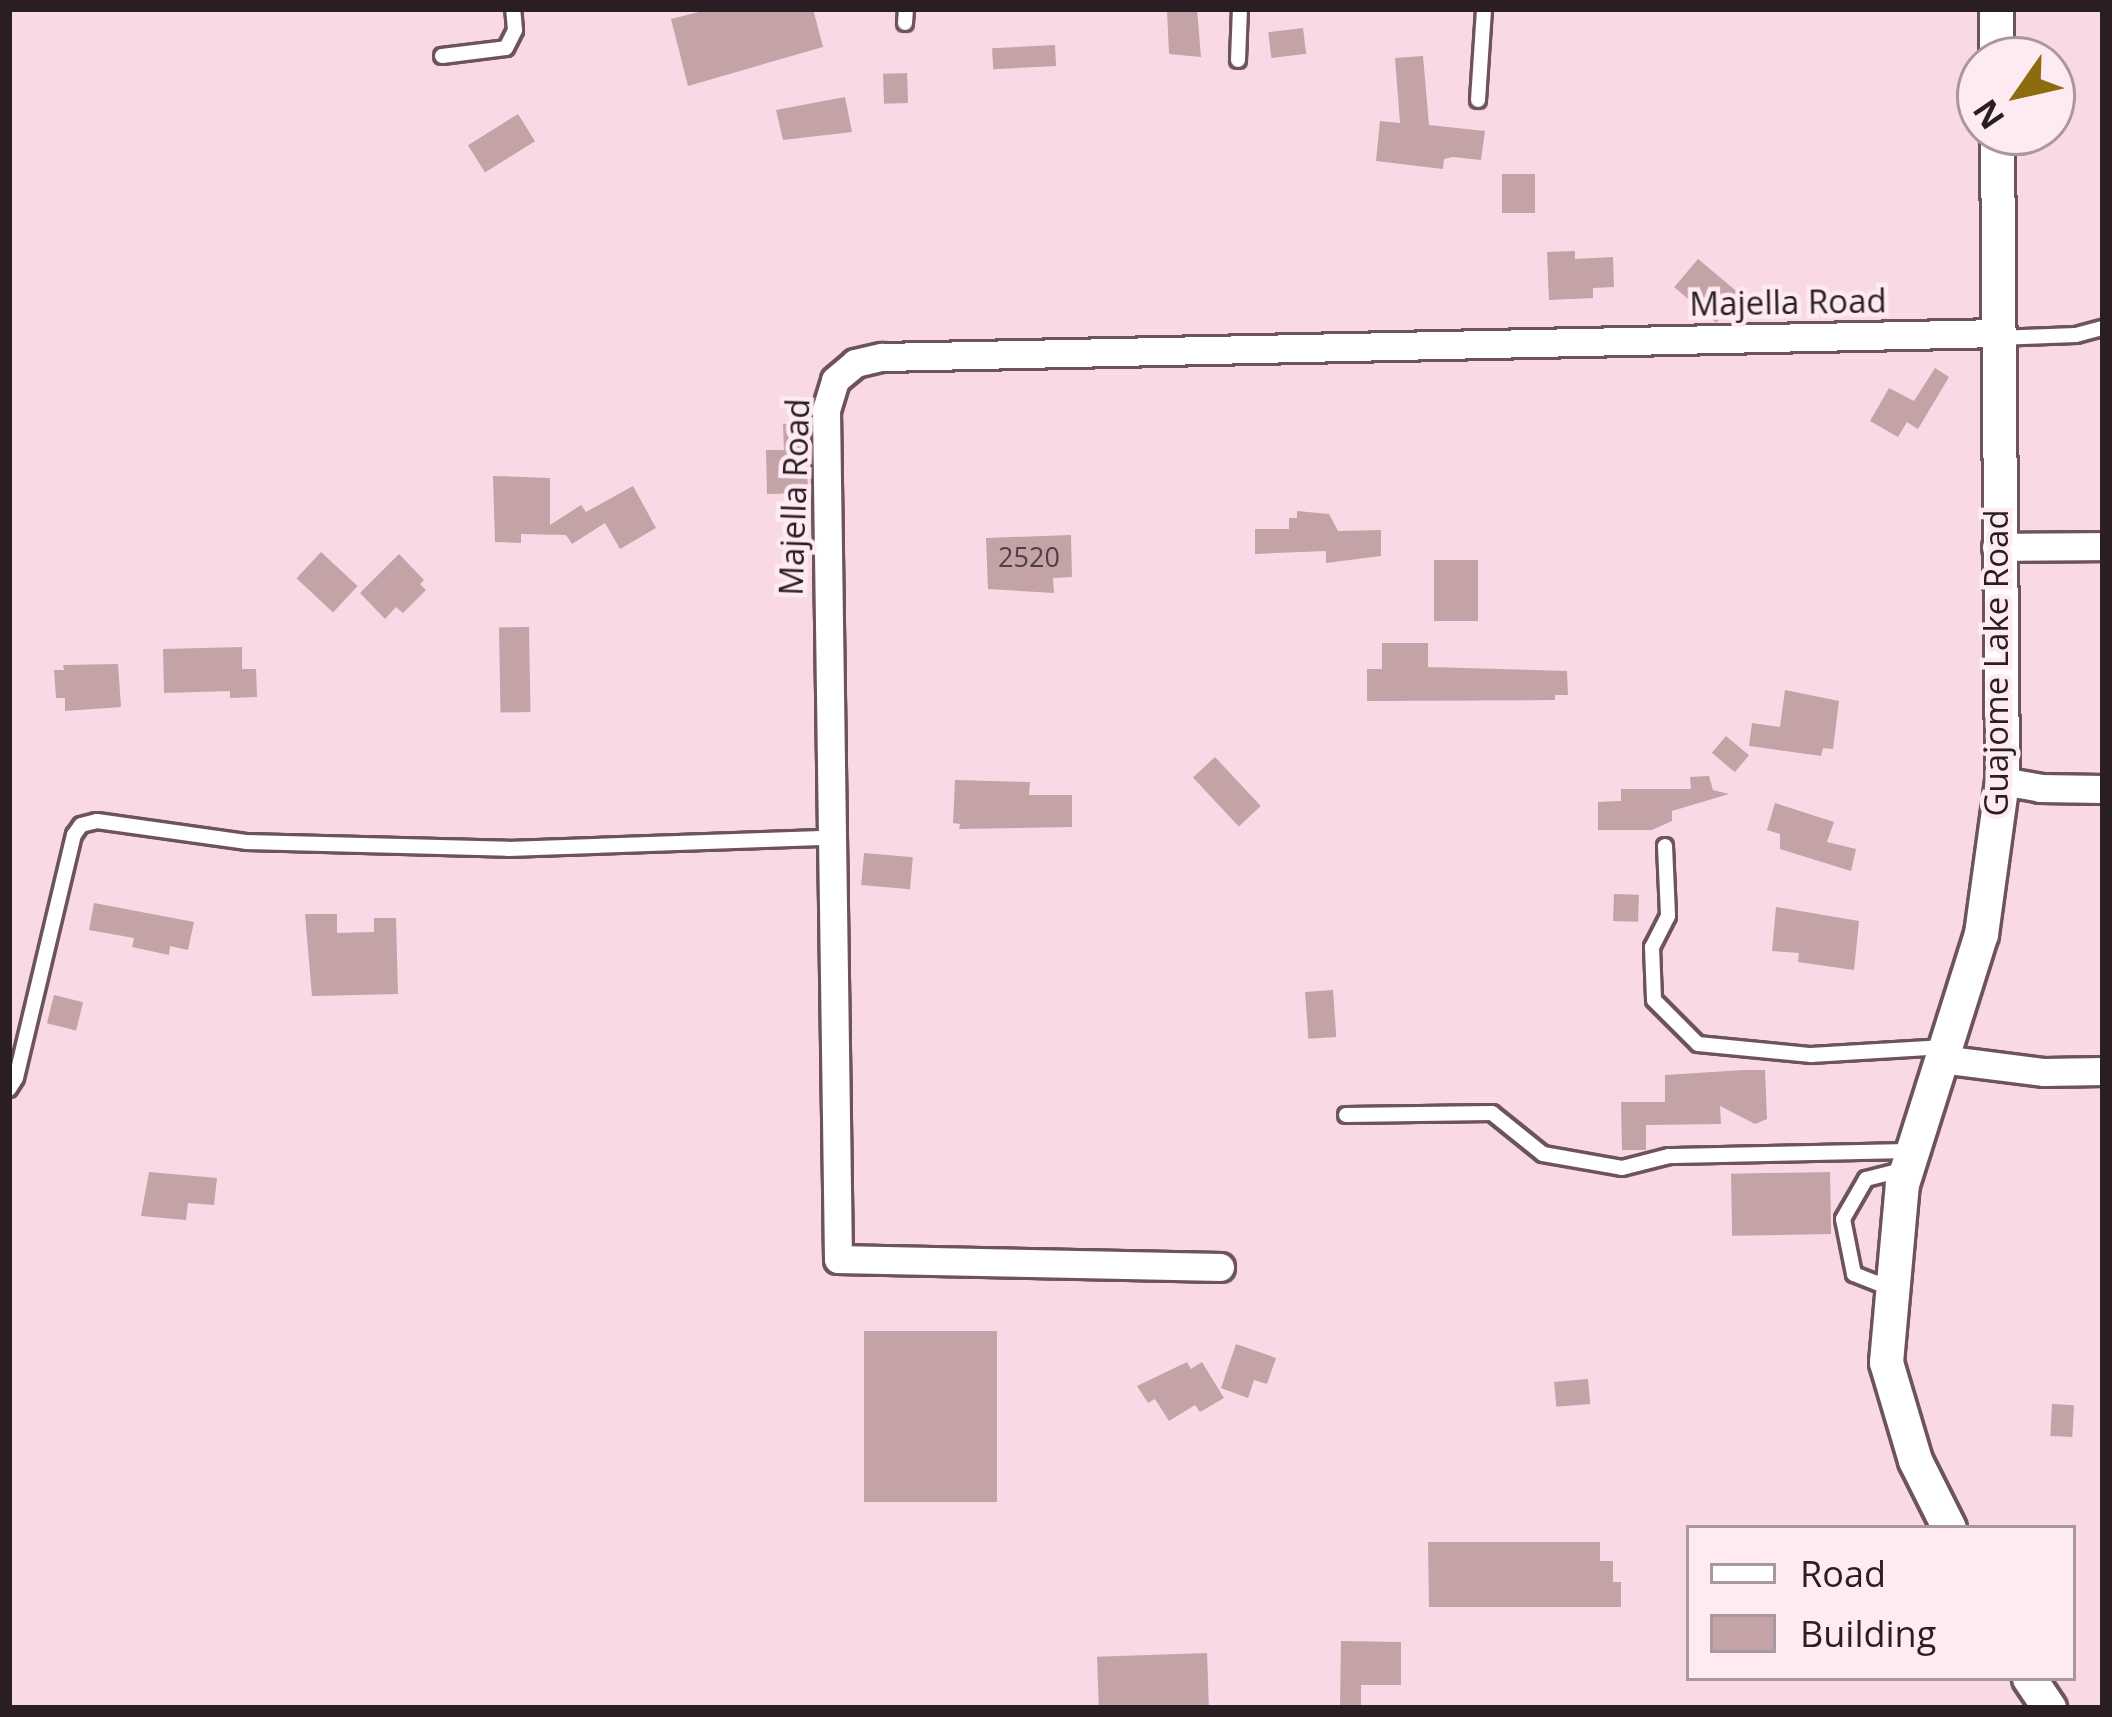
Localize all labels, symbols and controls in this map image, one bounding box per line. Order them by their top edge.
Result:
north arrow [1956,36,2076,156]
text: N [1962,91,2014,138]
street label: Majella Road [1689,280,1887,324]
street label: Majella Road [771,398,817,596]
street label: Guajome Lake Road [1976,509,2016,817]
house number: 2520 [998,541,1060,573]
legend [1686,1525,2076,1681]
text: Road [1800,1549,1886,1598]
text: Building [1800,1609,1936,1658]

